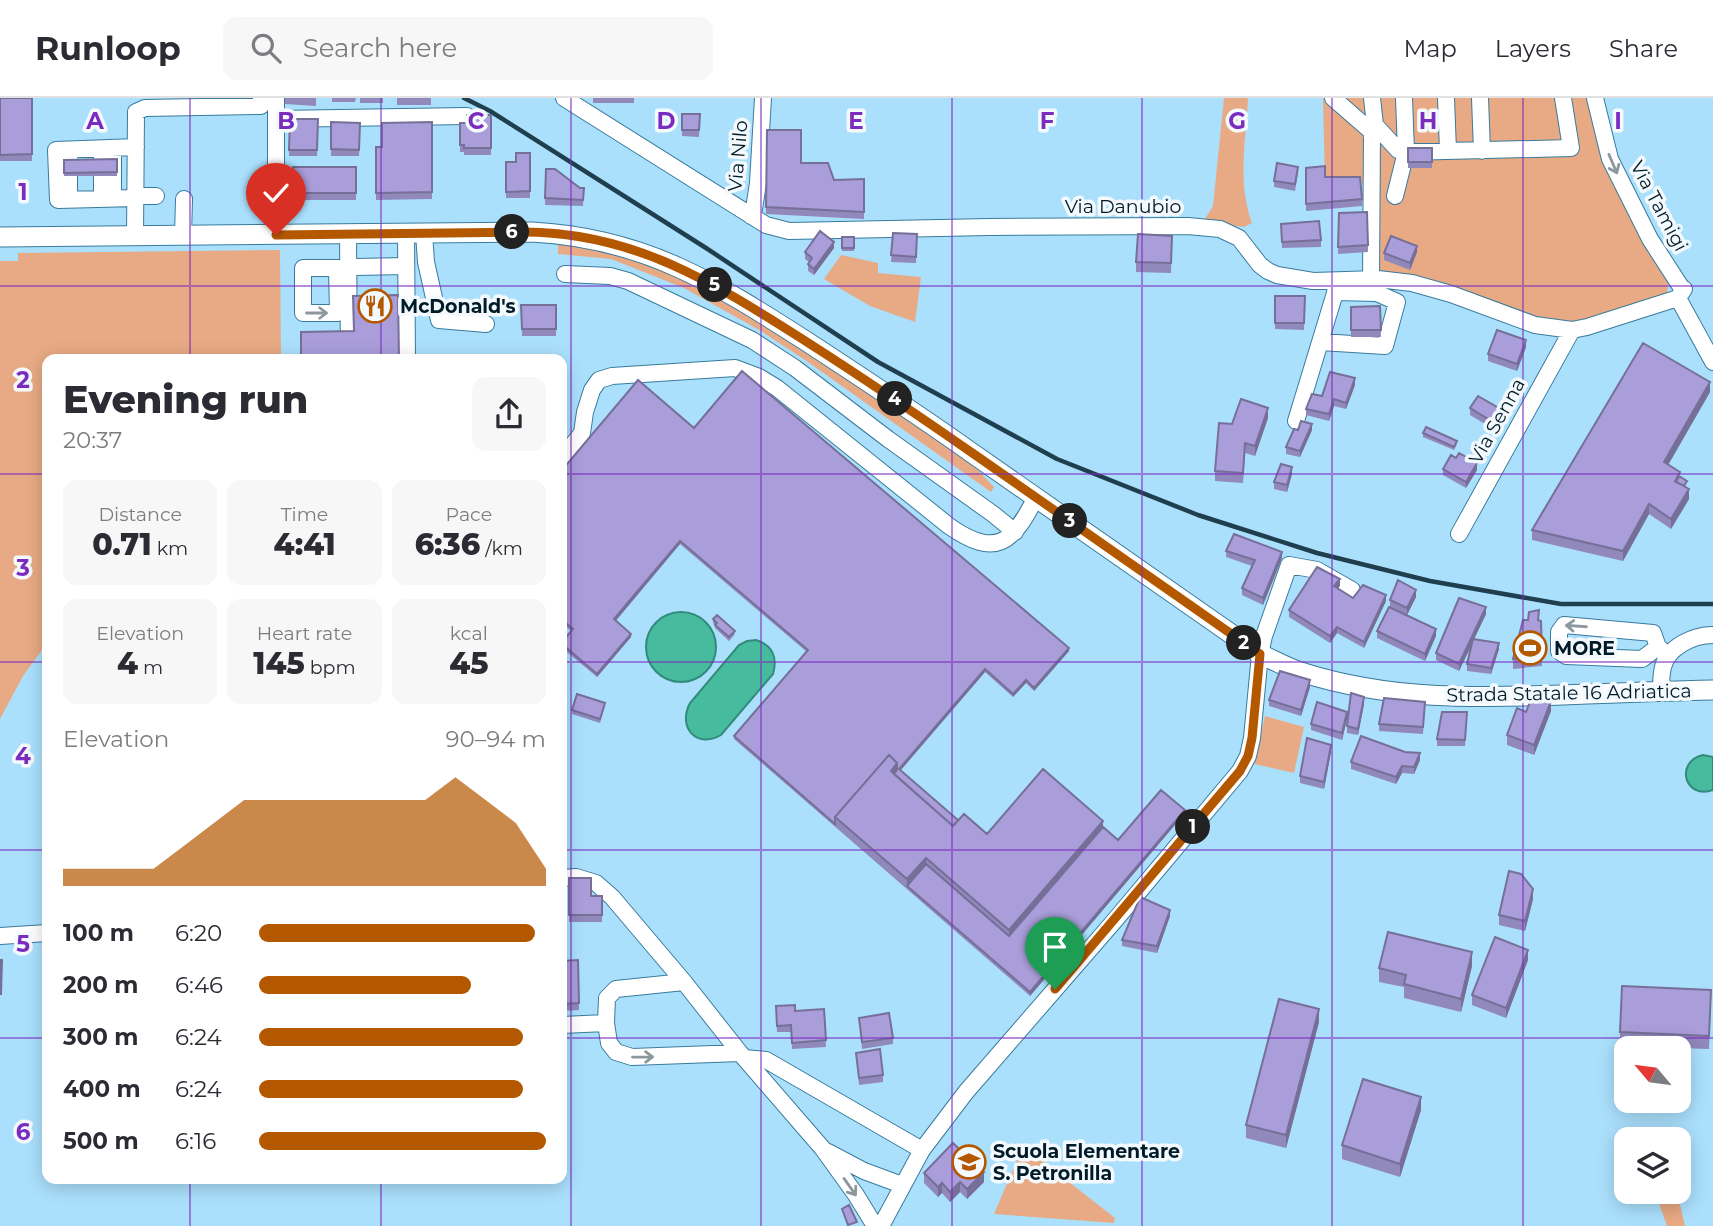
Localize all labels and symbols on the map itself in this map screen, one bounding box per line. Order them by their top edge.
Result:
text: A [85,107,104,135]
text: B [277,107,295,135]
text: C [468,107,485,135]
text: D [657,107,676,135]
text: E [848,107,864,135]
text: F [1040,107,1055,135]
text: G [1228,107,1246,135]
text: H [1419,107,1437,135]
text: I [1614,107,1622,135]
street label: Via Nilo [723,119,753,193]
one-way arrow [1607,152,1620,174]
street label: Via Tamigi [1626,157,1692,255]
pin [246,163,306,235]
text: 1 [18,178,28,206]
street label: Via Danubio [1065,195,1181,218]
pin: 6 [494,214,530,250]
pin: 5 [698,268,732,302]
restaurant icon: McDonald's [356,287,394,325]
place label: McDonald's [400,295,516,318]
one-way arrow [306,306,329,320]
text: 2 [16,366,30,394]
street label: Via Senna [1464,374,1530,468]
pin: 4 [878,382,912,416]
pin: 3 [1052,504,1088,538]
text: 3 [15,554,30,582]
one-way arrow [1565,619,1588,632]
pin: 2 [1226,626,1262,660]
sports icon: MORE [1511,629,1549,667]
place label: MORE [1554,637,1615,660]
street label: Strada Statale 16 Adriatica [1446,679,1692,707]
text: 4 [15,742,31,770]
pin: 1 [1176,810,1210,844]
pin [1025,917,1085,989]
text: 5 [16,930,30,958]
north arrow [1614,1036,1690,1113]
one-way arrow [631,1050,654,1063]
text: 6 [16,1118,31,1146]
place label: Scuola Elementare S. Petronilla [993,1140,1180,1185]
school or university icon: Scuola Elementare S. Petronilla [950,1143,988,1181]
one-way arrow [843,1177,857,1196]

